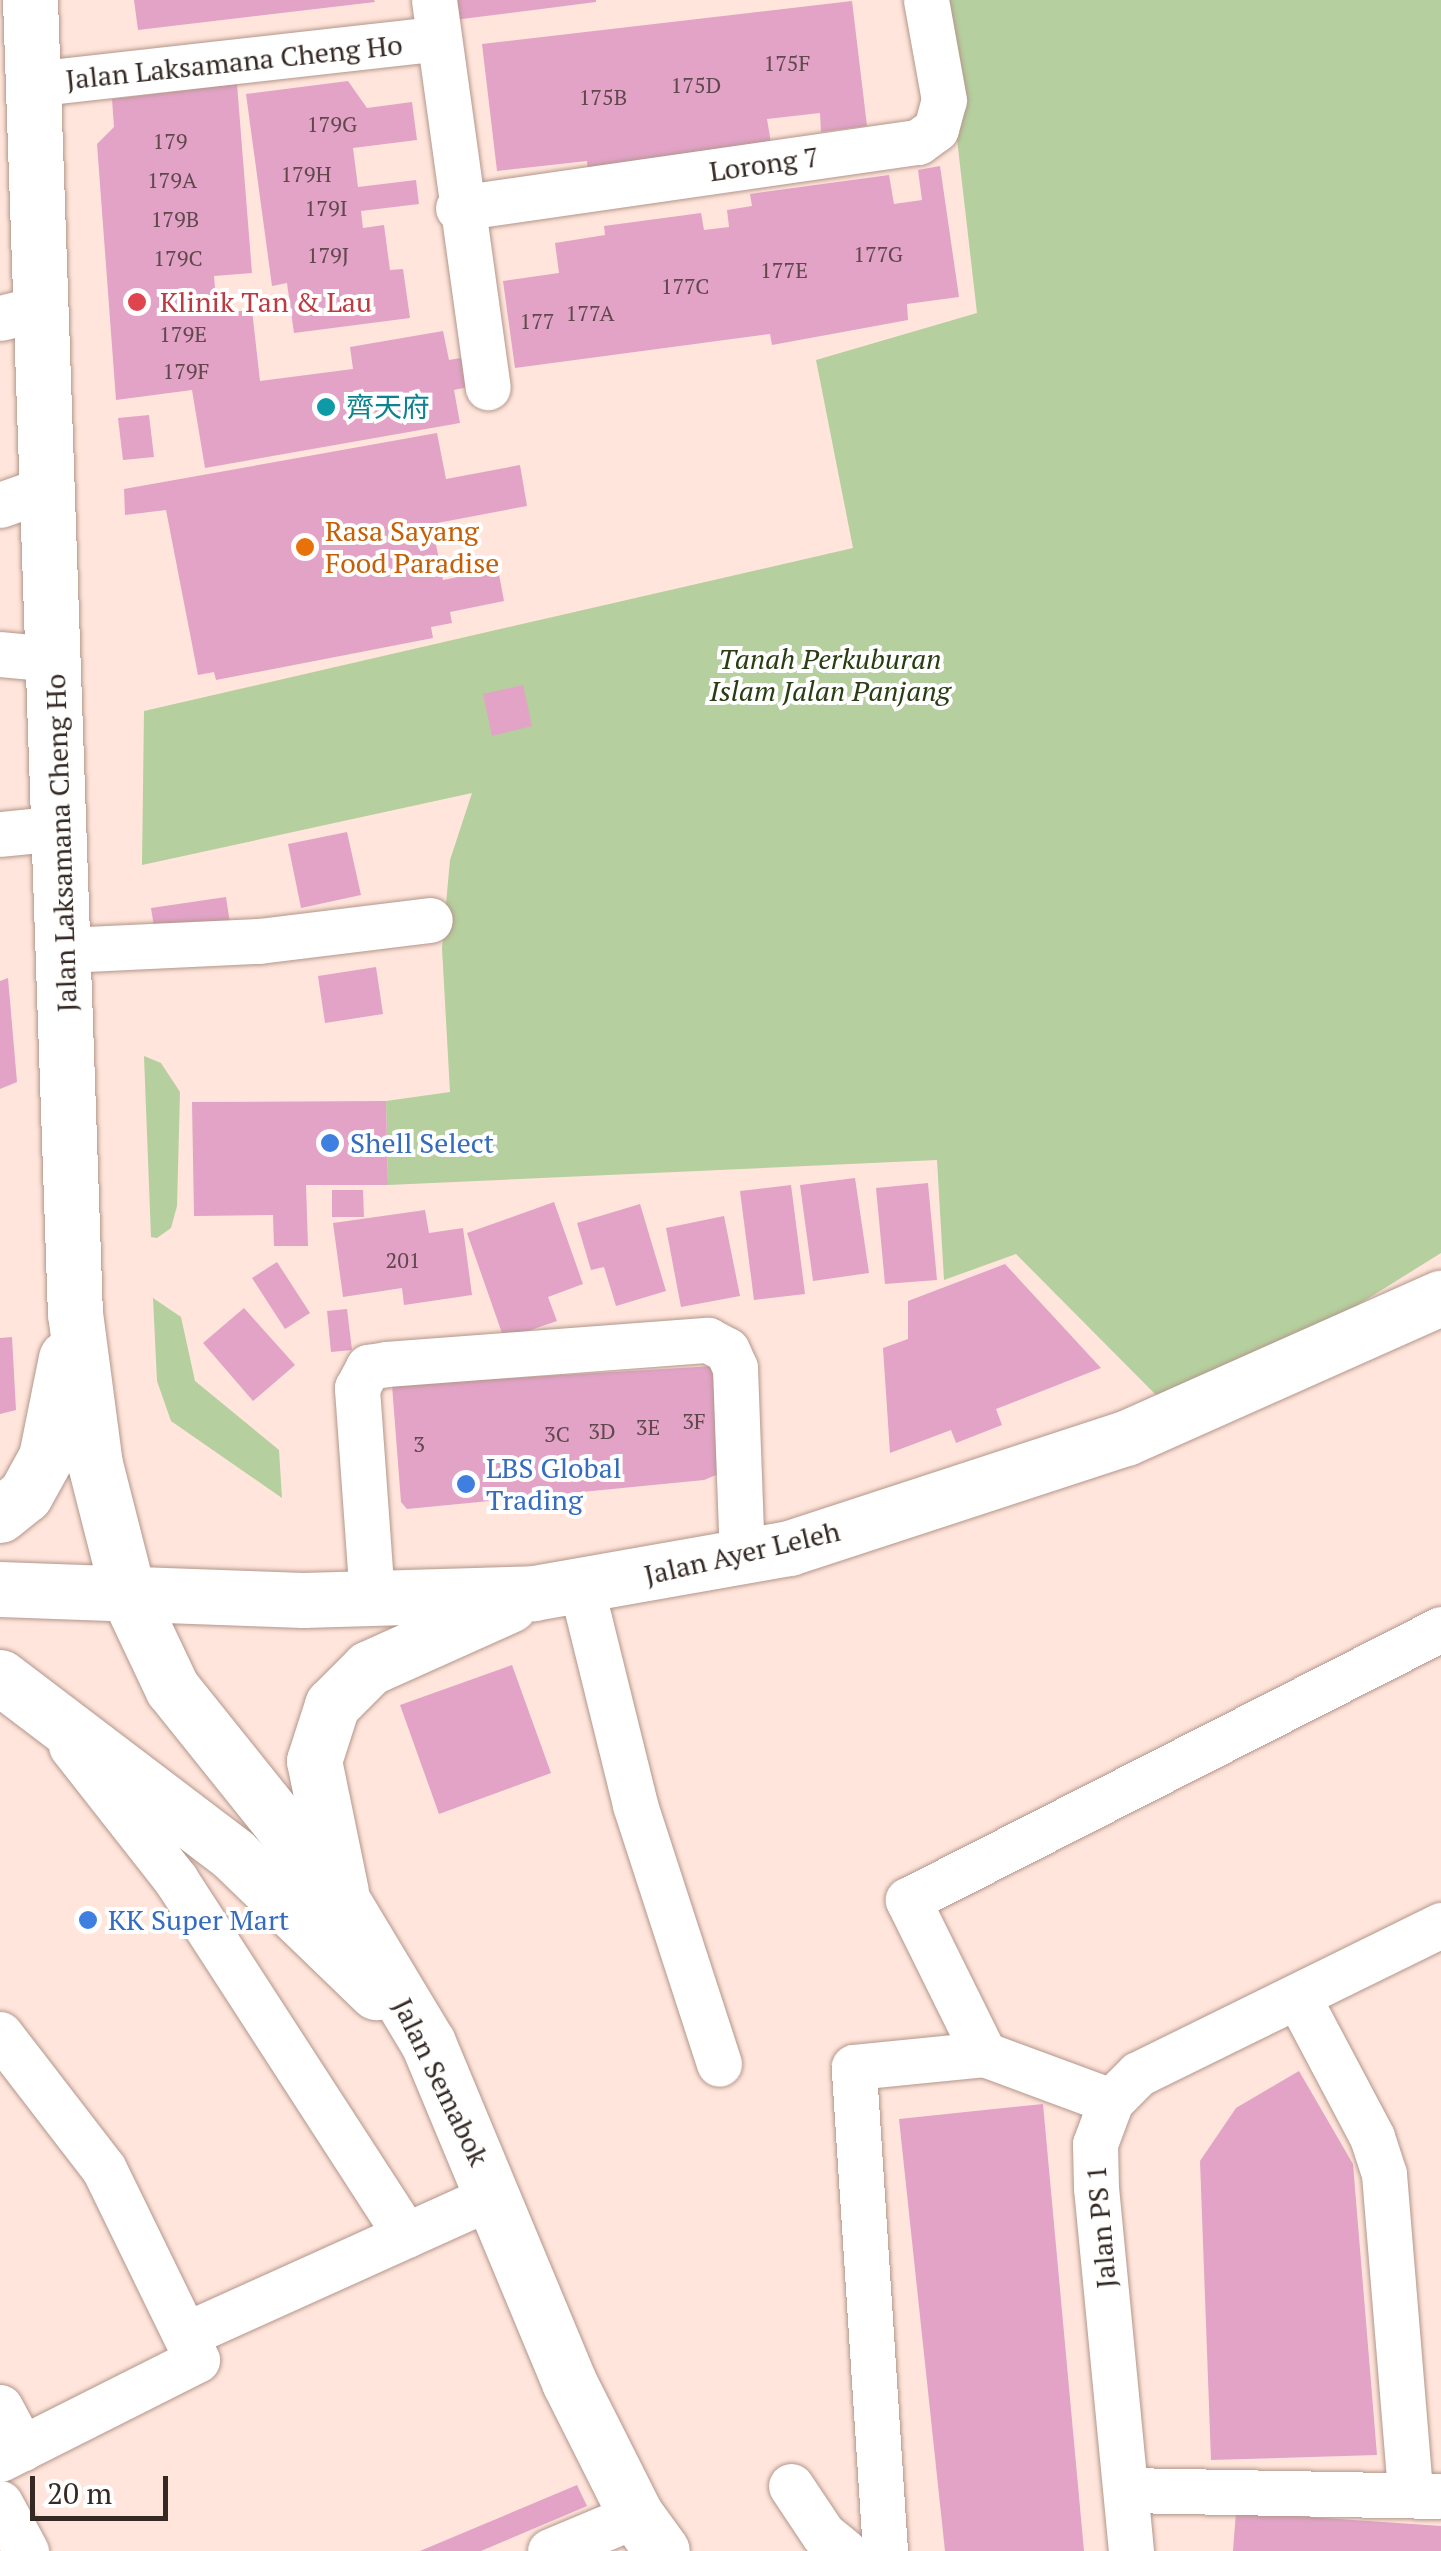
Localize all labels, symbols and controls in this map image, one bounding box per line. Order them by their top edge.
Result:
street label: Jalan Laksamana Cheng Ho [64,28,404,96]
house number: 175F [763,50,811,76]
house number: 175D [671,72,721,98]
house number: 175B [579,84,627,110]
house number: 179G [307,111,357,137]
house number: 179 [152,128,188,154]
street label: Lorong 7 [707,140,821,188]
house number: 179H [280,161,332,187]
house number: 179A [147,167,197,193]
house number: 179I [305,195,347,221]
house number: 179B [151,206,199,232]
house number: 177G [853,241,903,267]
house number: 179J [307,242,349,268]
house number: 179C [153,245,203,271]
house number: 177E [760,257,808,283]
house number: 177C [661,273,709,299]
place label: Klinik Tan & Lau [160,285,372,319]
marker: Klinik Tan & Lau [124,289,150,315]
house number: 177A [566,300,614,326]
house number: 177 [519,308,555,334]
house number: 179E [159,321,207,347]
house number: 179F [162,358,210,384]
place label: 齊天府 [346,390,430,424]
marker: 齊天府 [315,396,337,418]
place label: Rasa Sayang Food Paradise [325,514,499,580]
marker: Rasa Sayang Food Paradise [294,536,316,558]
park label: Tanah Perkuburan Islam Jalan Panjang [710,642,950,708]
street label: Jalan Laksamana Cheng Ho [38,673,84,1013]
place label: Shell Select [350,1126,494,1160]
marker: Shell Select [319,1132,341,1154]
house number: 201 [385,1247,421,1273]
house number: 3F [682,1408,706,1434]
house number: 3E [636,1414,660,1440]
house number: 3D [588,1418,616,1444]
house number: 3C [544,1421,570,1447]
house number: 3 [413,1431,425,1457]
place label: LBS Global Trading [486,1451,621,1517]
marker: LBS Global Trading [455,1473,477,1495]
street label: Jalan Ayer Leleh [641,1514,843,1592]
place label: KK Super Mart [108,1903,289,1937]
marker: KK Super Mart [77,1909,99,1931]
street label: Jalan Semabok [386,1993,496,2171]
street label: Jalan PS 1 [1079,2164,1123,2290]
scale bar [35,2456,172,2518]
text: 20 m [47,2473,112,2513]

